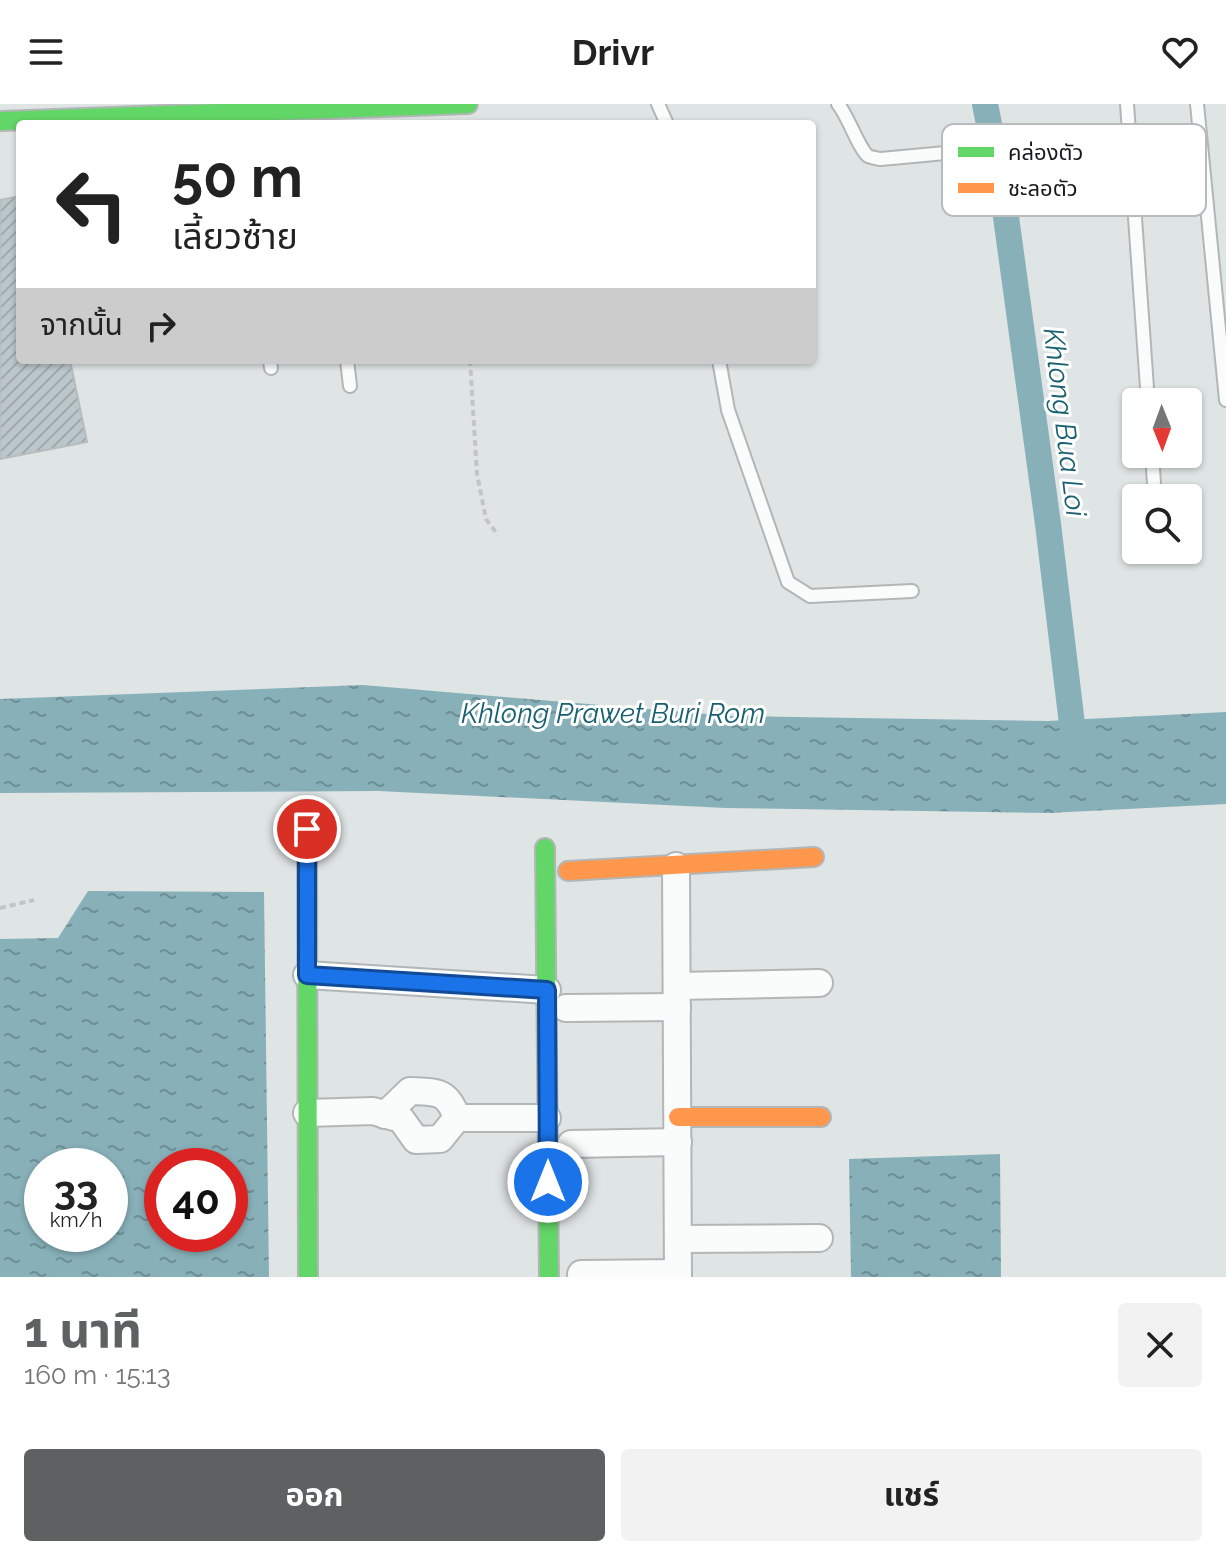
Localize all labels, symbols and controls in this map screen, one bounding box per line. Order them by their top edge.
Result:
icon: menu [24,30,68,74]
icon: heart [1158,30,1202,74]
text: Drivr [572,31,654,73]
legend [942,124,1206,216]
text: คล่องตัว [1008,139,1083,165]
text: 50 m [172,144,303,210]
icon: left [40,152,144,256]
text: ชะลอตัว [1008,175,1078,201]
text: เลี้ยวซ้าย [172,215,298,257]
icon: right [139,304,183,348]
text: จากนั้น [40,307,123,342]
water label: Khlong Bua Loi [1037,326,1093,519]
north arrow [1122,388,1202,468]
map controls [1122,388,1202,564]
button: search [1122,484,1202,564]
water label: Khlong Prawet Buri Rom [461,697,765,730]
pin [273,795,341,863]
icon: arrive [285,807,329,851]
position arrow [506,1140,590,1224]
speed limit sign: 40 [144,1148,248,1252]
text: 33 [54,1166,98,1213]
text: km/h [50,1208,102,1232]
text: 1 นาที [24,1302,142,1358]
button: close [1118,1303,1202,1387]
text: 160 m · 15:13 [24,1360,171,1390]
button: ออก [24,1449,605,1541]
button: แชร์ [621,1449,1202,1541]

